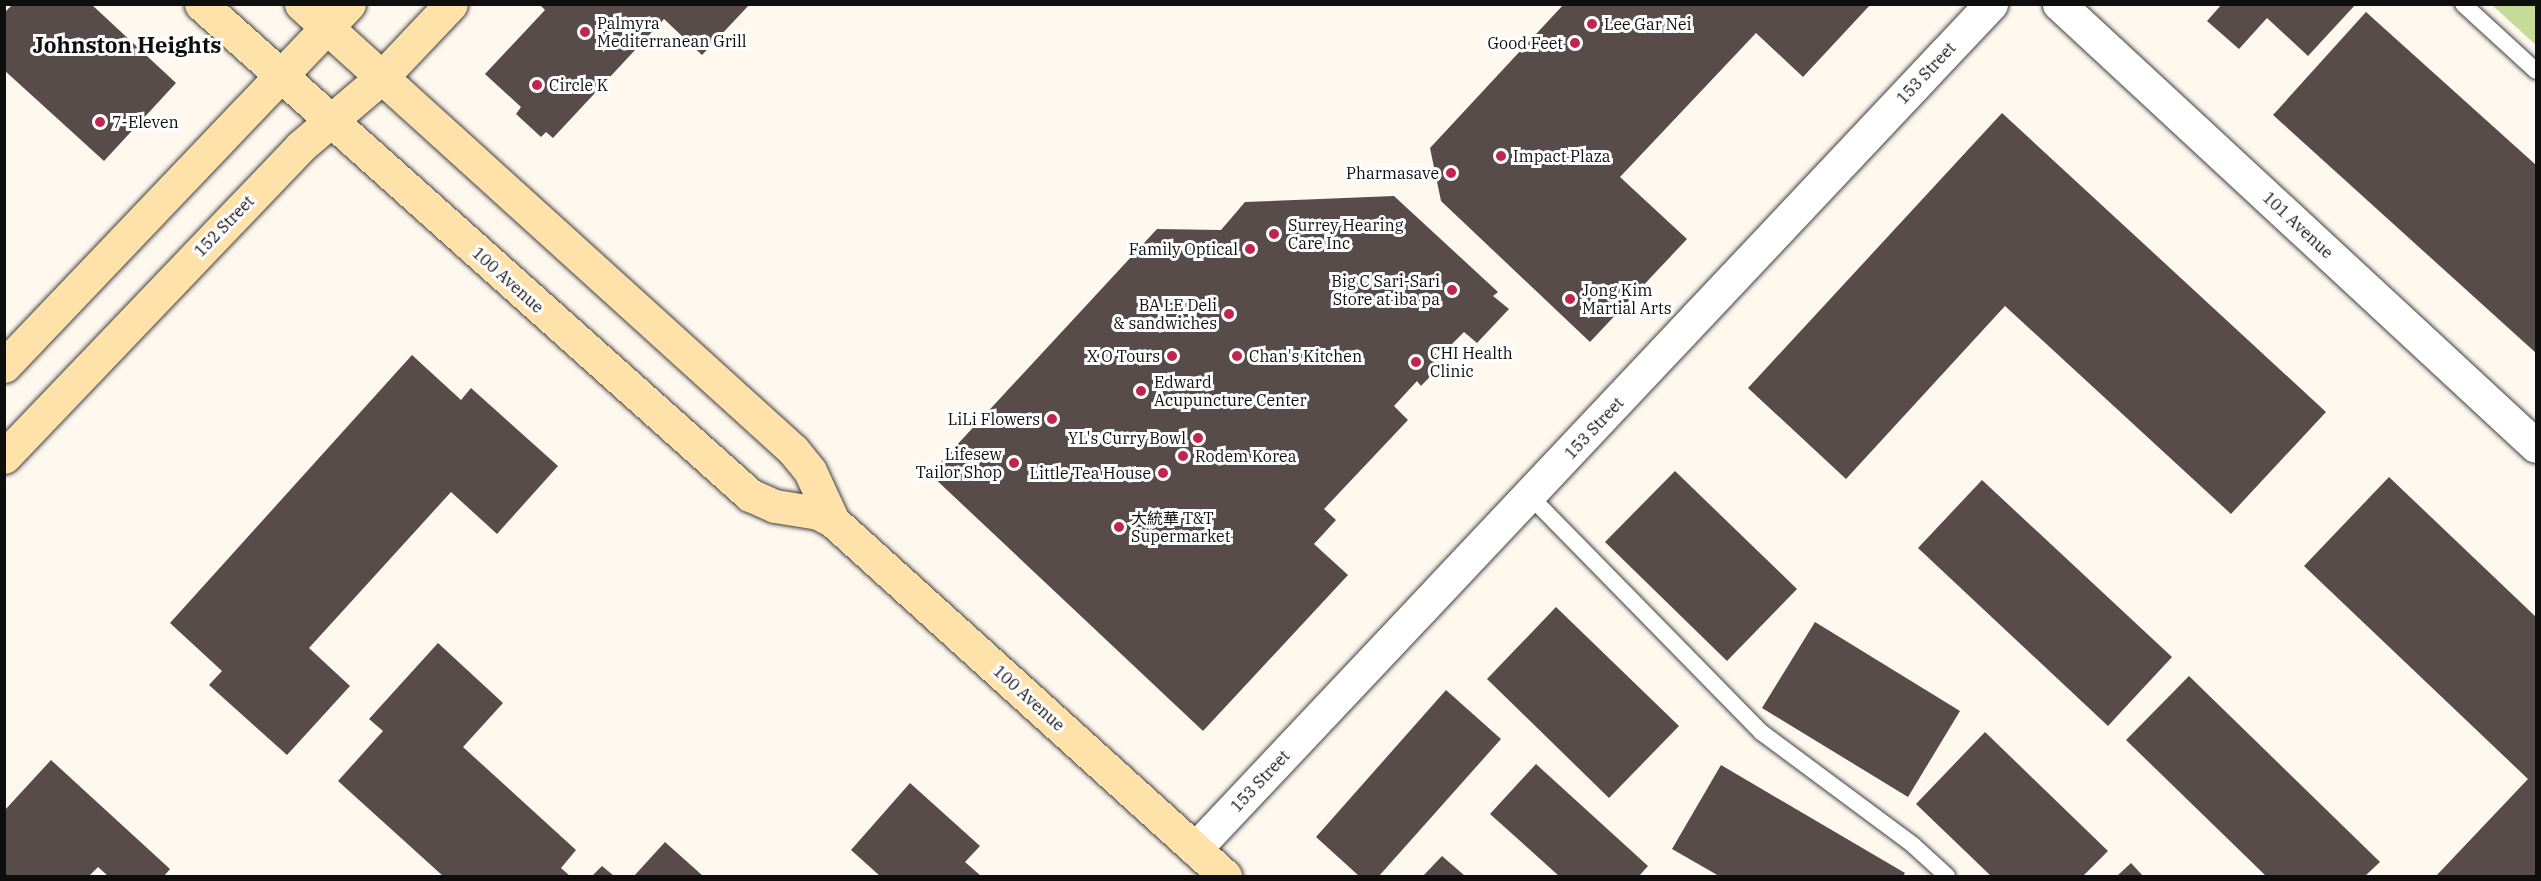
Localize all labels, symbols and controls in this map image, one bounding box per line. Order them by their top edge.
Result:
place label: Palmyra Mediterranean Grill [597,13,746,51]
place label: Lee Gar Nei [1604,14,1692,34]
marker: Lee Gar Nei [1585,17,1599,31]
marker: Palmyra Mediterranean Grill [578,25,592,39]
district label: Johnston Heights [33,32,221,58]
place label: Good Feet [1487,33,1563,53]
marker: Good Feet [1568,36,1582,50]
street label: 153 Street [1893,38,1959,108]
place label: Circle K [549,75,608,95]
marker: Circle K [530,78,544,92]
place label: 7-Eleven [112,112,179,132]
marker: 7-Eleven [93,115,107,129]
place label: Impact Plaza [1513,146,1611,166]
marker: Impact Plaza [1494,149,1508,163]
place label: Pharmasave [1346,163,1439,183]
marker: Pharmasave [1444,166,1458,180]
street label: 101 Avenue [2259,188,2337,262]
street label: 152 Street [190,191,258,261]
place label: Surrey Hearing Care Inc [1288,215,1403,253]
marker: Surrey Hearing Care Inc [1265,225,1283,243]
place label: Family Optical [1129,239,1238,259]
marker: Family Optical [1243,242,1257,256]
street label: 100 Avenue [469,243,547,317]
place label: Big C Sari-Sari Store at iba pa [1331,271,1440,309]
place label: Jong Kim Martial Arts [1582,280,1672,318]
marker: Big C Sari-Sari Store at iba pa [1445,283,1459,297]
marker: Jong Kim Martial Arts [1563,292,1577,306]
place label: BA LE Deli & sandwiches [1113,295,1217,333]
marker: BA LE Deli & sandwiches [1222,307,1236,321]
place label: CHI Health Clinic [1430,343,1513,381]
place label: X O Tours [1087,346,1160,366]
place label: Chan's Kitchen [1249,346,1362,366]
marker: X O Tours [1165,349,1179,363]
marker: Chan's Kitchen [1230,349,1244,363]
marker: CHI Health Clinic [1407,353,1425,371]
place label: Edward Acupuncture Center [1154,372,1307,410]
marker: Edward Acupuncture Center [1132,382,1150,400]
street label: 153 Street [1561,393,1627,463]
place label: LiLi Flowers [948,409,1040,429]
marker: LiLi Flowers [1045,412,1059,426]
place label: YL's Curry Bowl [1068,428,1186,448]
marker: YL's Curry Bowl [1191,431,1205,445]
place label: Lifesew Tailor Shop [916,444,1002,482]
place label: Rodem Korea [1195,446,1296,466]
marker: Rodem Korea [1176,449,1190,463]
marker: Lifesew Tailor Shop [1007,456,1021,470]
place label: Little Tea House [1029,463,1151,483]
marker: Little Tea House [1156,466,1170,480]
place label: 大統華 T&T Supermarket [1131,508,1230,546]
marker: 大統華 T&T Supermarket [1112,520,1126,534]
street label: 100 Avenue [990,661,1068,735]
street label: 153 Street [1227,746,1293,816]

